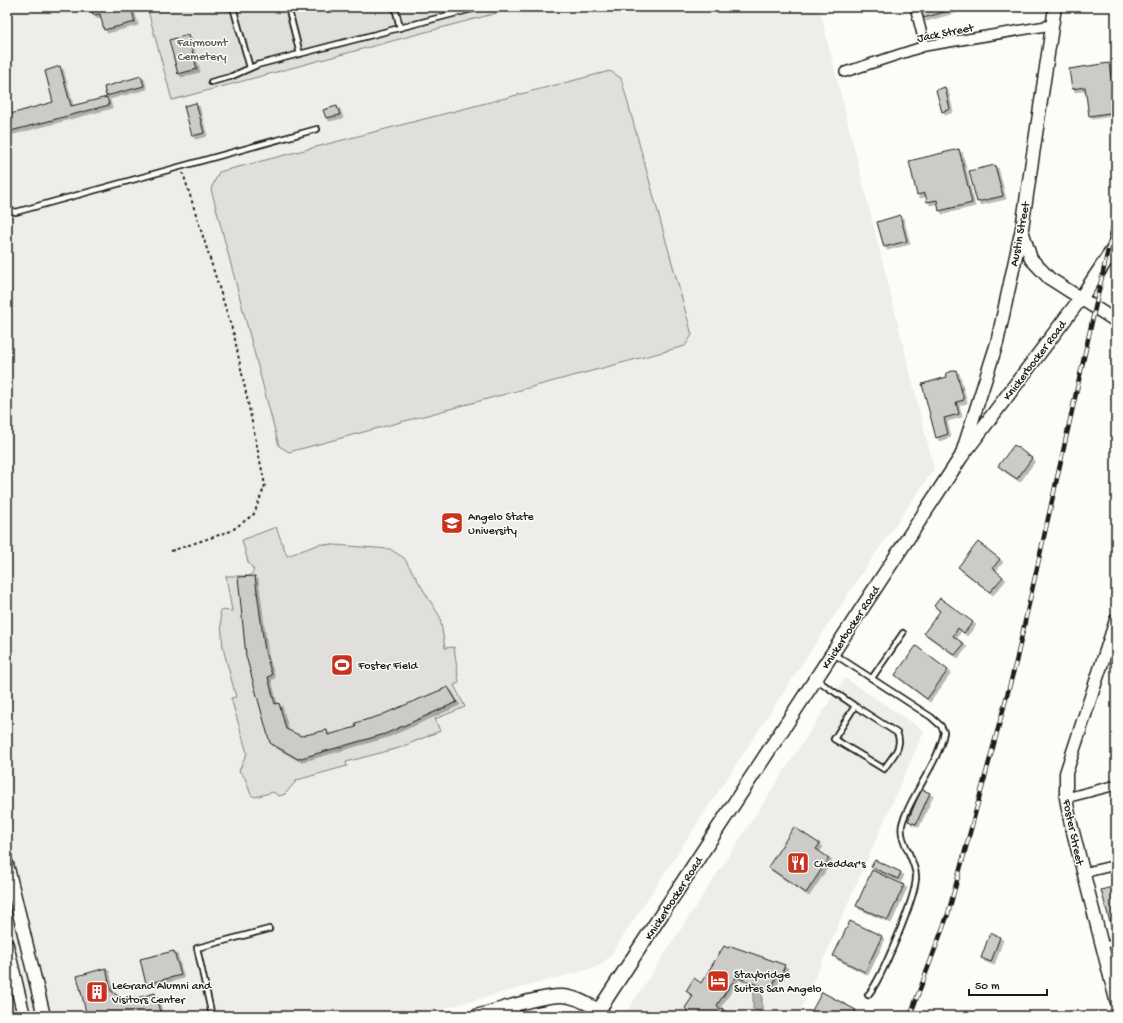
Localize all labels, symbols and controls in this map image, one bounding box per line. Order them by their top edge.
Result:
street label: Jack Street [916,21,976,46]
park label: Fairmount Cemetery [176,37,228,65]
street label: Austin Street [1008,200,1034,268]
street label: Knickerbocker Road [1001,318,1071,404]
school or university icon: Angelo State University [439,510,465,536]
place label: Angelo State University [468,511,535,539]
street label: Knickerbocker Road [820,583,884,672]
sports icon: Foster Field [329,652,355,678]
place label: Foster Field [357,660,419,674]
street label: Foster Street [1058,797,1086,868]
restaurant icon: Cheddar's [785,850,811,876]
street label: Knickerbocker Road [643,854,707,943]
place label: Cheddar's [814,858,866,872]
hotel icon: Staybridge Suites San Angelo [705,968,731,994]
place label: Staybridge Suites San Angelo [734,969,822,997]
scale bar [969,971,1047,997]
building icon: LeGrand Alumni and Visitors Center [84,979,110,1005]
place label: LeGrand Alumni and Visitors Center [111,980,212,1008]
text: 50 m [975,980,1000,994]

